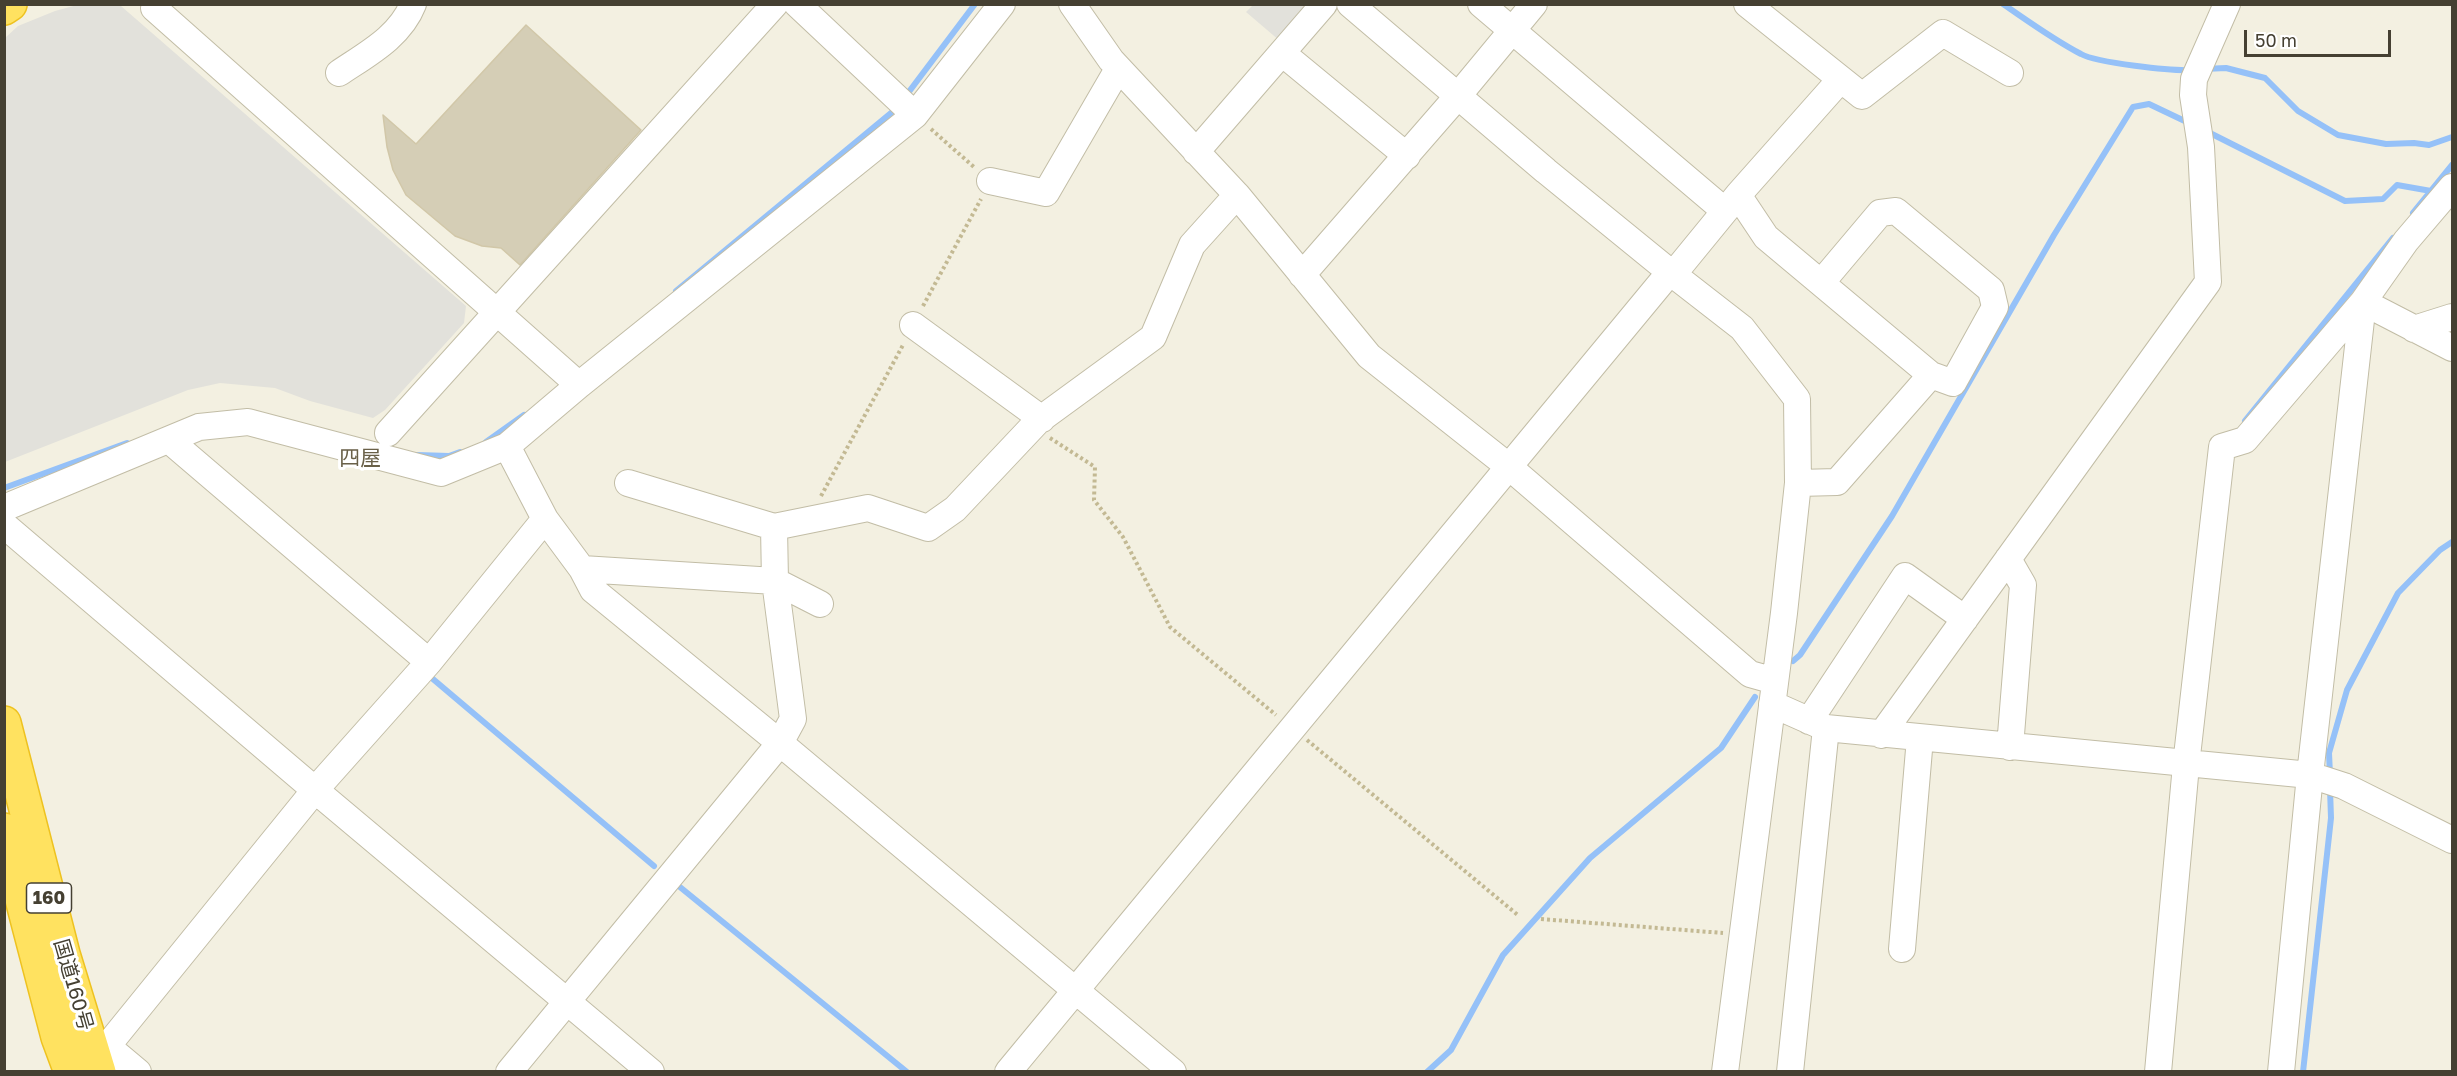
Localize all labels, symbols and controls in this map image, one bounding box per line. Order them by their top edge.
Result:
scale bar [2247,18,2394,56]
text: 50 m [2255,29,2297,51]
district label: 四屋 [339,445,381,471]
road number: 160 [26,883,72,913]
street label: 国道160号 [48,936,98,1034]

